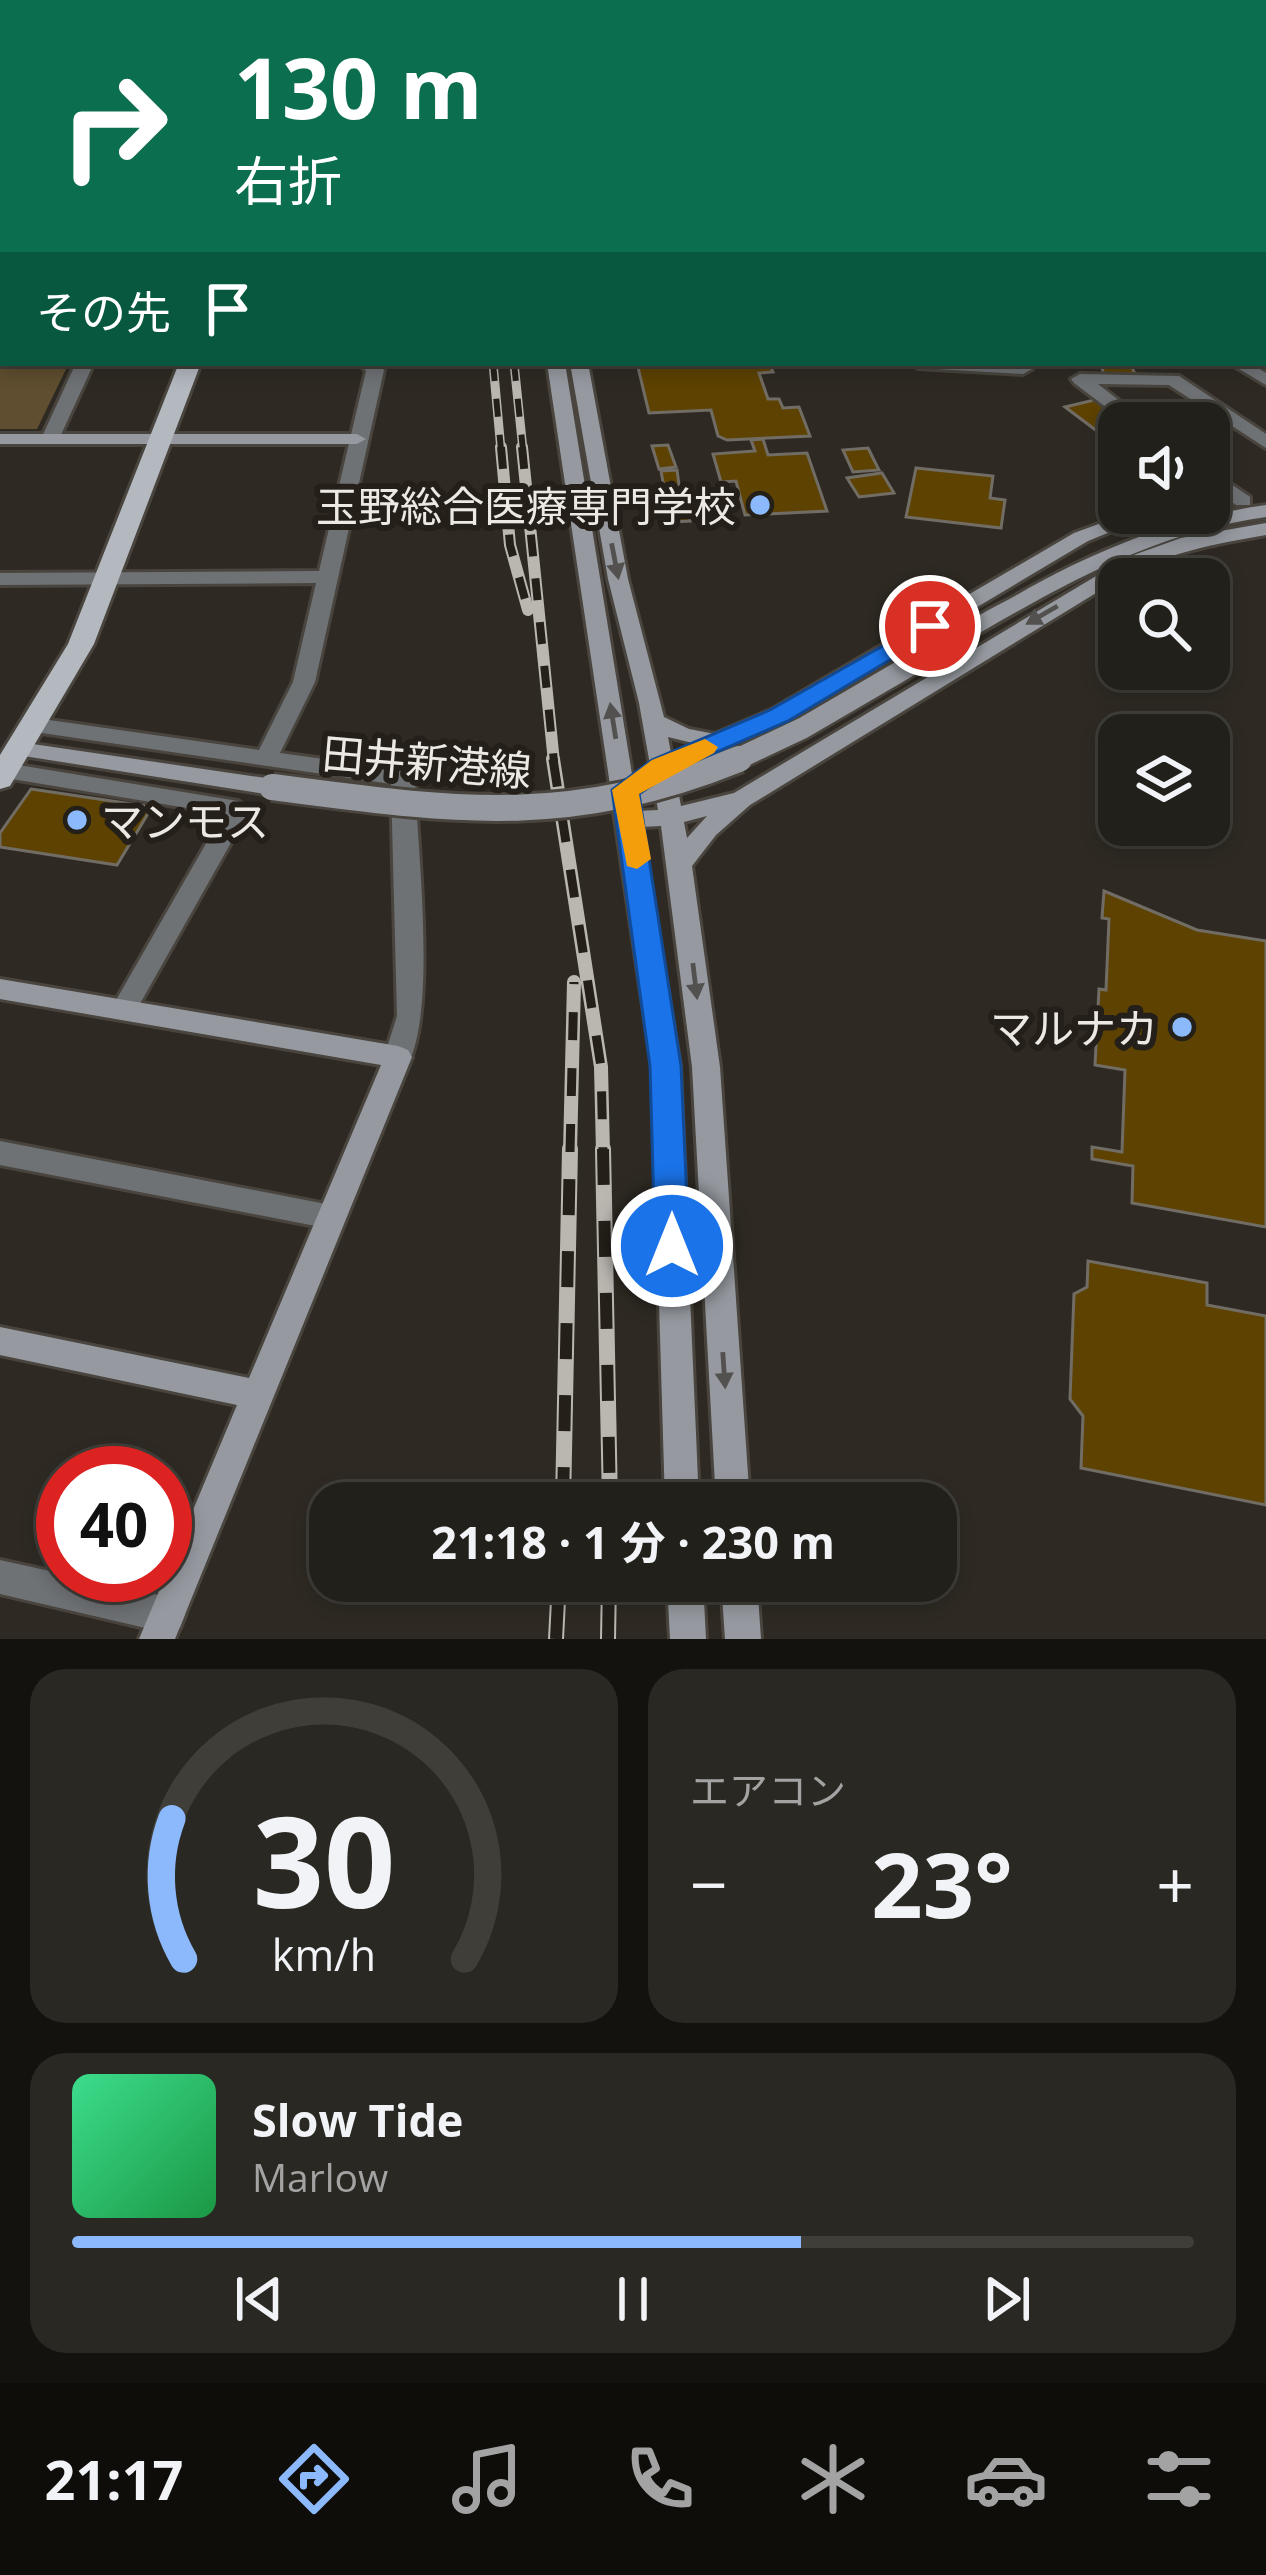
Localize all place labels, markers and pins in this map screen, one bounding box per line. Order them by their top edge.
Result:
place label: 玉野総合医療専門学校 [316,477,736,534]
marker: 玉野総合医療専門学校 [747,492,773,518]
pin [879,575,981,677]
place label: マンモス [101,792,269,849]
marker: マンモス [64,807,90,833]
place label: マルナカ [990,999,1158,1056]
marker: マルナカ [1169,1014,1195,1040]

